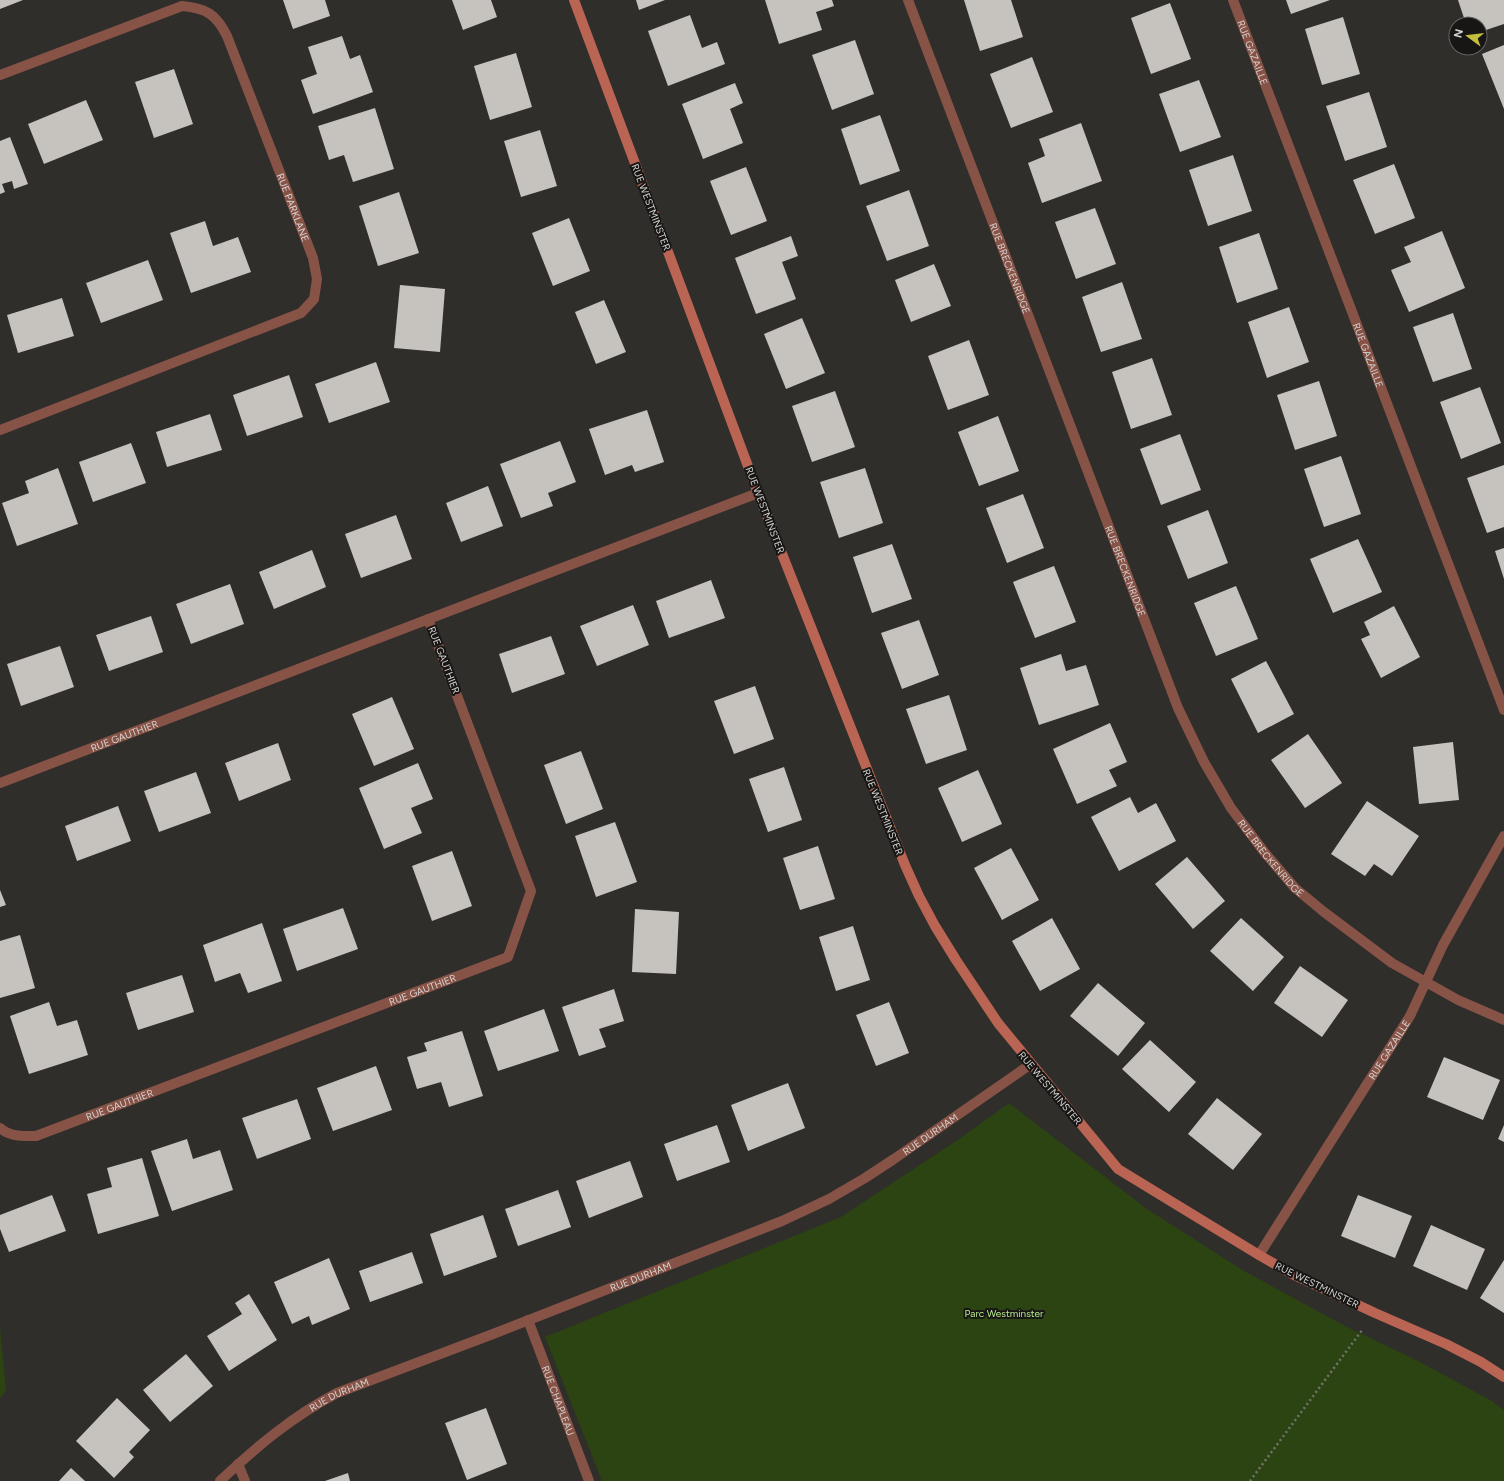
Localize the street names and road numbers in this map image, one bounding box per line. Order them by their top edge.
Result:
street label: RUE GAZAILLE [1235,18,1271,87]
street label: RUE WESTMINSTER [629,162,673,252]
street label: RUE PARKLANE [274,171,313,244]
street label: RUE BRECKENRIDGE [987,221,1034,316]
street label: RUE GAZAILLE [1350,321,1387,389]
street label: RUE WESTMINSTER [743,465,787,555]
street label: RUE BRECKENRIDGE [1102,524,1149,618]
street label: RUE GAUTHIER [425,625,463,695]
street label: RUE GAUTHIER [89,717,160,754]
street label: RUE WESTMINSTER [860,767,906,857]
street label: RUE BRECKENRIDGE [1235,817,1307,899]
street label: RUE GAUTHIER [387,971,458,1008]
street label: RUE GAZAILLE [1365,1017,1413,1082]
street label: RUE WESTMINSTER [1016,1049,1084,1127]
street label: RUE GAUTHIER [84,1086,155,1123]
street label: RUE DURHAM [900,1110,960,1158]
street label: RUE DURHAM [608,1258,673,1294]
street label: RUE WESTMINSTER [1273,1259,1361,1311]
street label: RUE CHAPLEAU [539,1363,578,1437]
street label: RUE DURHAM [306,1375,371,1414]

